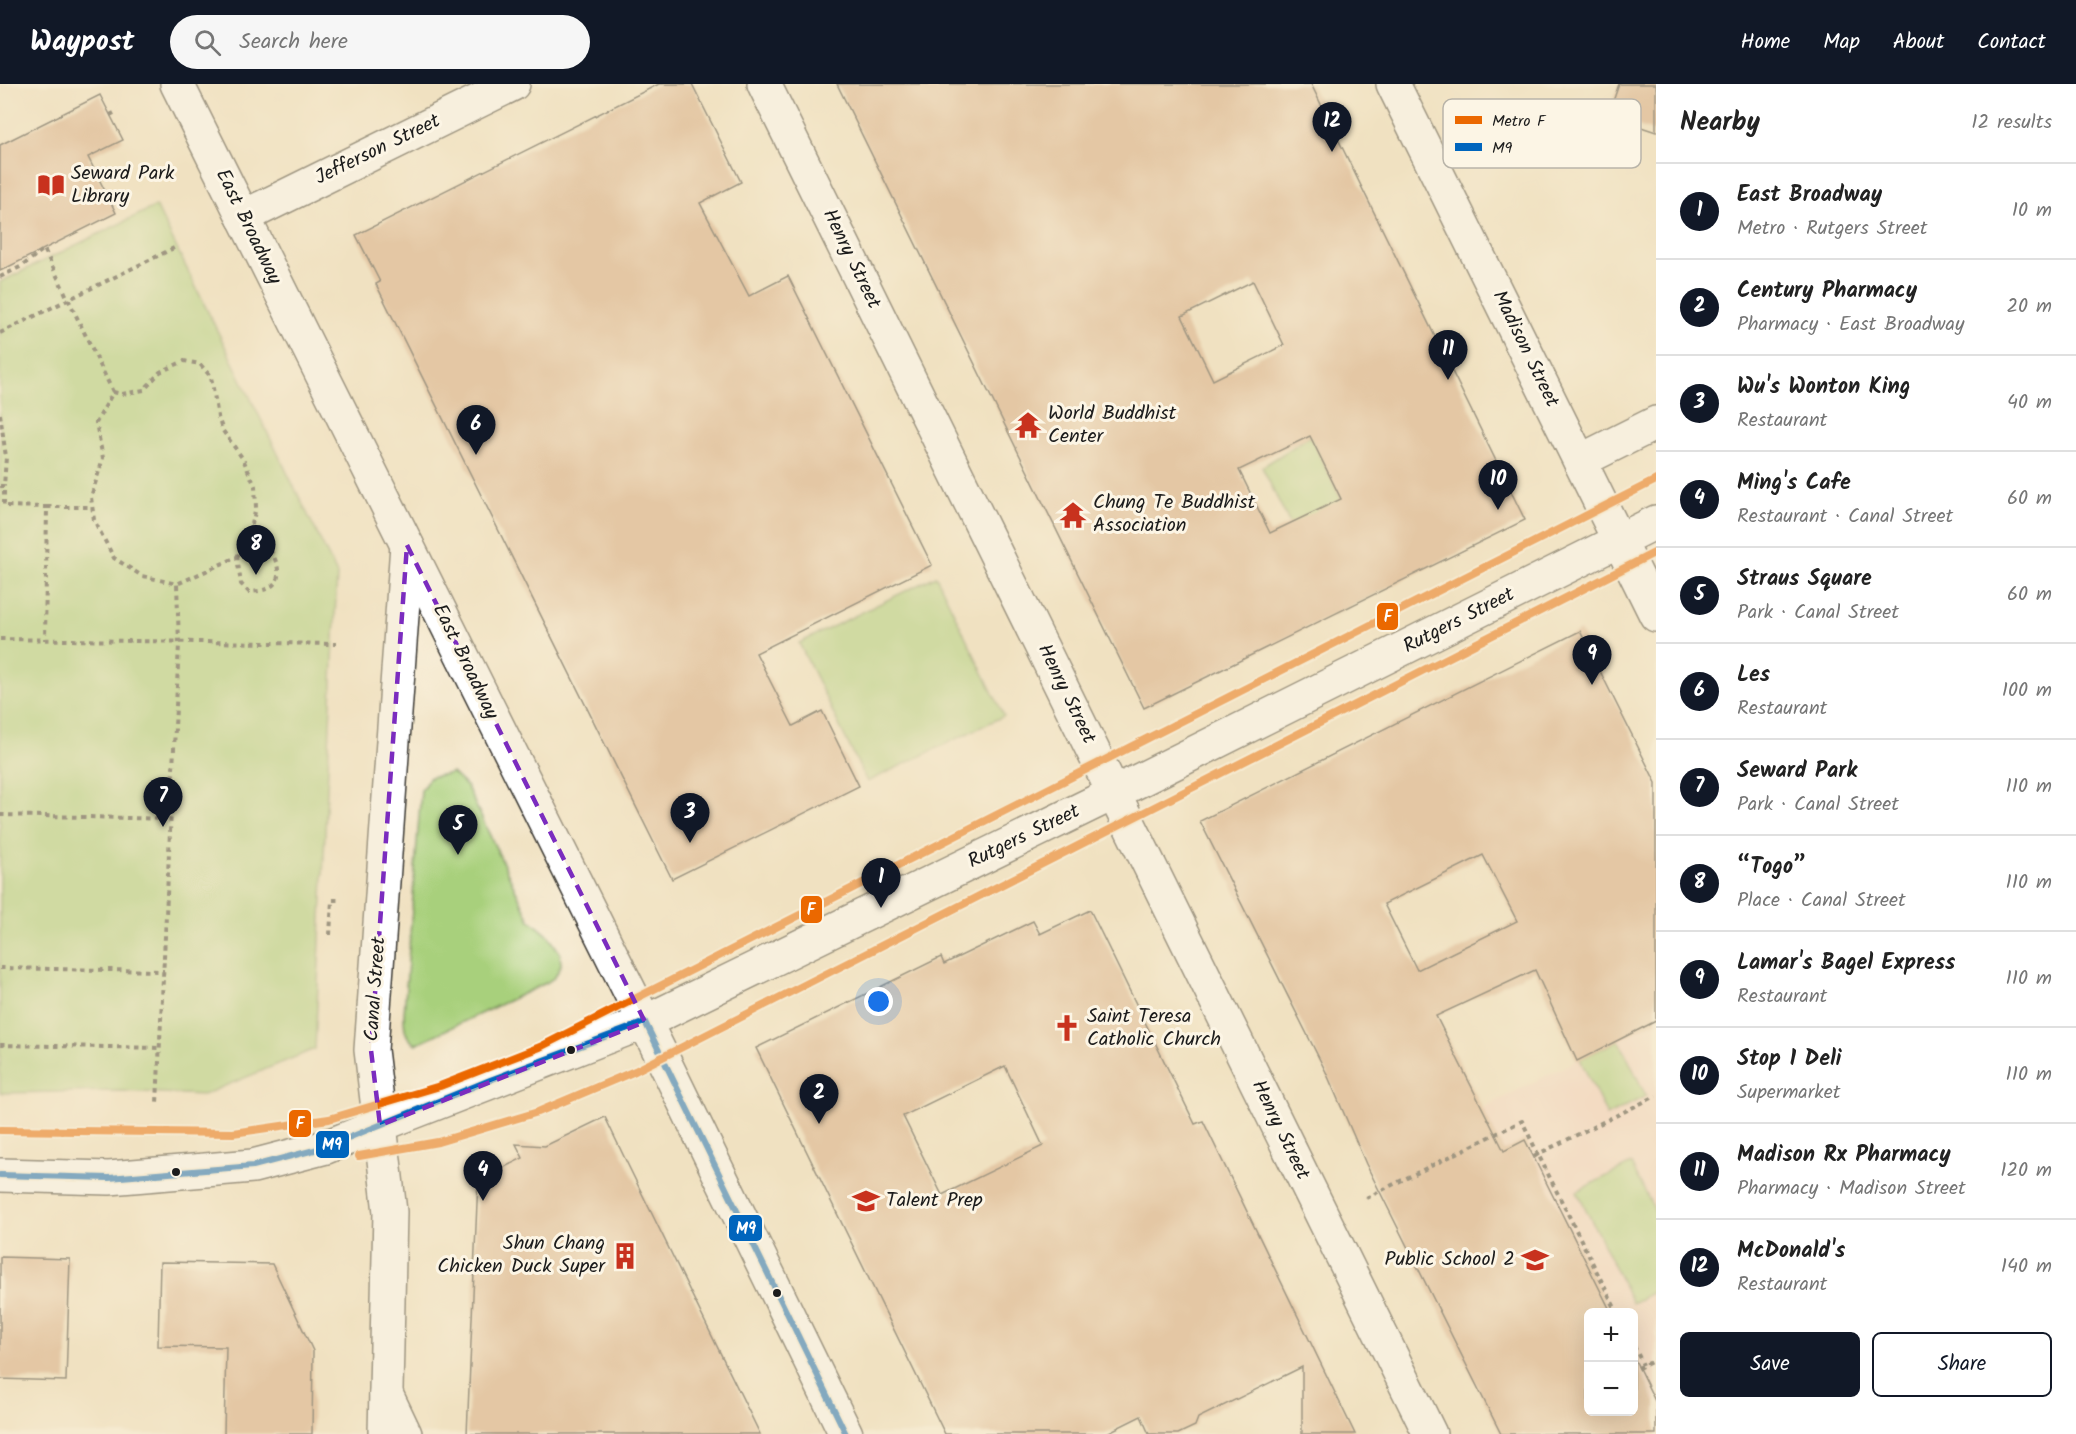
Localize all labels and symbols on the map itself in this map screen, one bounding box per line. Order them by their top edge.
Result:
legend [1443,99,1641,168]
pin: 12 [1312,103,1352,152]
street label: Jefferson Street [310,106,446,194]
text: Metro F [1492,109,1547,134]
text: M9 [1492,136,1513,161]
place label: Seward Park Library [71,158,175,213]
street label: East Broadway [206,164,290,291]
library icon: Seward Park Library [36,170,66,200]
street label: Henry Street [813,204,889,315]
street label: Madison Street [1483,285,1567,413]
pin: 11 [1428,330,1468,380]
place label: World Buddhist Center [1048,398,1177,453]
pin: 6 [456,406,496,455]
temple icon: World Buddhist Center [1013,410,1043,440]
pin: 10 [1478,460,1518,510]
place label: Chung Te Buddhist Association [1093,487,1256,542]
temple icon: Chung Te Buddhist Association [1058,500,1088,530]
pin: 8 [236,526,276,575]
street label: Rutgers Street [1398,579,1521,663]
street label: East Broadway [423,599,507,726]
line badge: F [1376,602,1399,631]
text: F [1384,605,1394,630]
pin: 9 [1572,636,1612,685]
street label: Henry Street [1028,639,1104,750]
pin: 7 [144,778,182,827]
pin: 3 [670,794,710,843]
street label: Rutgers Street [962,796,1086,878]
pin: 5 [438,806,478,855]
pin: 1 [862,858,900,908]
line badge: F [800,895,823,924]
text: F [807,898,817,923]
street label: Canal Street [356,935,396,1043]
your location [864,987,893,1016]
place label: Saint Teresa Catholic Church [1087,1001,1221,1056]
church icon: Saint Teresa Catholic Church [1052,1013,1082,1043]
unlabelled marker [565,1044,577,1056]
pin: 2 [800,1074,838,1124]
street label: Henry Street [1242,1075,1318,1186]
line badge: F [288,1109,312,1138]
text: F [296,1112,306,1137]
line badge: M9 [315,1130,350,1159]
text: M9 [322,1133,342,1158]
pin: 4 [464,1152,502,1201]
unlabelled marker [170,1166,182,1178]
place label: Talent Prep [886,1185,983,1217]
school or university icon: Talent Prep [851,1186,881,1216]
line badge: M9 [728,1214,763,1242]
text: M9 [736,1217,756,1242]
place label: Shun Chang Chicken Duck Super [437,1228,606,1283]
building icon: Shun Chang Chicken Duck Super [610,1241,640,1271]
place label: Public School 2 [1385,1244,1515,1276]
school or university icon: Public School 2 [1520,1245,1550,1275]
unlabelled marker [771,1287,783,1299]

